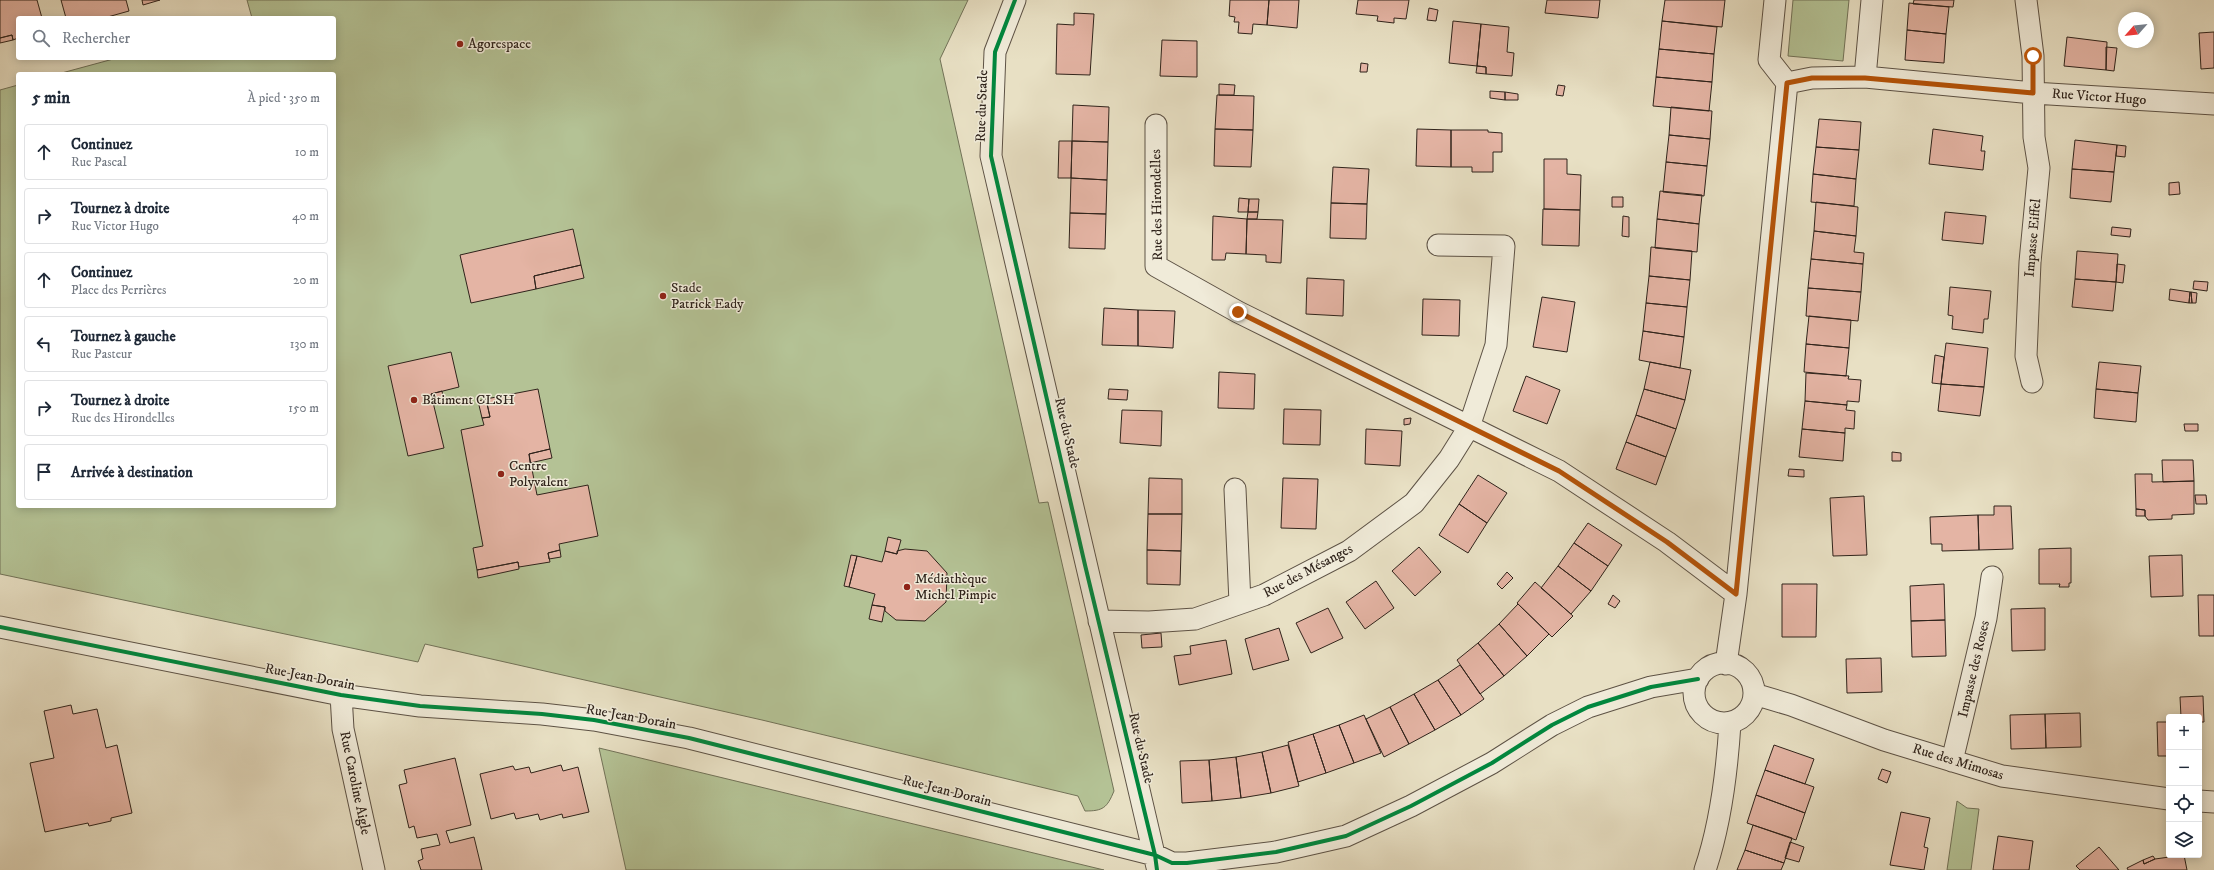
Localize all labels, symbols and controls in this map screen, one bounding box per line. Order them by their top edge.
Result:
north arrow [2118,12,2154,48]
search box [16,16,336,60]
icon: search [30,27,52,49]
text: Rechercher [62,29,130,48]
place label: Agorespace [468,35,531,53]
marker: Agorespace [455,39,465,49]
route start [2024,47,2042,65]
street label: Rue du Stade [972,69,992,142]
street label: Rue Victor Hugo [2051,85,2147,109]
text: 5 min [32,87,70,109]
text: À pied · 350 m [248,90,320,106]
text: Continuez [71,135,132,154]
icon: ahead [33,141,55,163]
text: 10 m [295,144,319,160]
street label: Rue des Hirondelles [1147,149,1167,261]
text: Rue Pascal [71,154,127,170]
street label: Impasse Eiffel [2021,197,2045,278]
text: Tournez à droite [71,199,169,218]
icon: right [33,205,55,227]
text: 40 m [292,208,319,224]
text: Rue Victor Hugo [71,218,159,234]
text: Continuez [71,263,132,282]
icon: ahead [33,269,55,291]
text: 20 m [293,272,319,288]
place label: Stade Patrick Eady [671,279,744,313]
text: Place des Perrières [71,282,166,298]
marker: Stade Patrick Eady [658,291,668,301]
route end [1229,303,1247,321]
text: Tournez à gauche [71,327,176,346]
icon: left [33,333,55,355]
text: 130 m [290,336,319,352]
text: Rue Pasteur [71,346,132,362]
text: Tournez à droite [71,391,169,410]
place label: Bâtiment CLSH [422,391,515,409]
marker: Bâtiment CLSH [409,395,419,405]
street label: Rue du Stade [1050,396,1084,470]
icon: right [33,397,55,419]
text: 150 m [288,400,319,416]
text: Rue des Hirondelles [71,410,175,426]
place label: Centre Polyvalent [509,457,569,491]
icon: arrive [33,461,55,483]
text: Arrivée à destination [71,463,193,482]
marker: Centre Polyvalent [496,469,506,479]
street label: Rue des Mésanges [1260,540,1356,602]
place label: Médiathèque Michel Pimpie [915,570,997,604]
marker: Médiathèque Michel Pimpie [902,582,912,592]
street label: Impasse des Roses [1954,618,1994,719]
street label: Rue Jean Dorain [263,659,357,695]
street label: Rue Jean Dorain [584,700,678,734]
street label: Rue du Stade [1124,711,1158,785]
map controls [2166,714,2202,858]
button: + [2166,714,2202,750]
street label: Rue Caroline Aigle [335,730,375,837]
street label: Rue des Mimosas [1910,740,2006,784]
button: − [2166,750,2202,786]
street label: Rue Jean Dorain [900,771,994,811]
button: locate [2166,786,2202,822]
button: layers [2166,822,2202,858]

